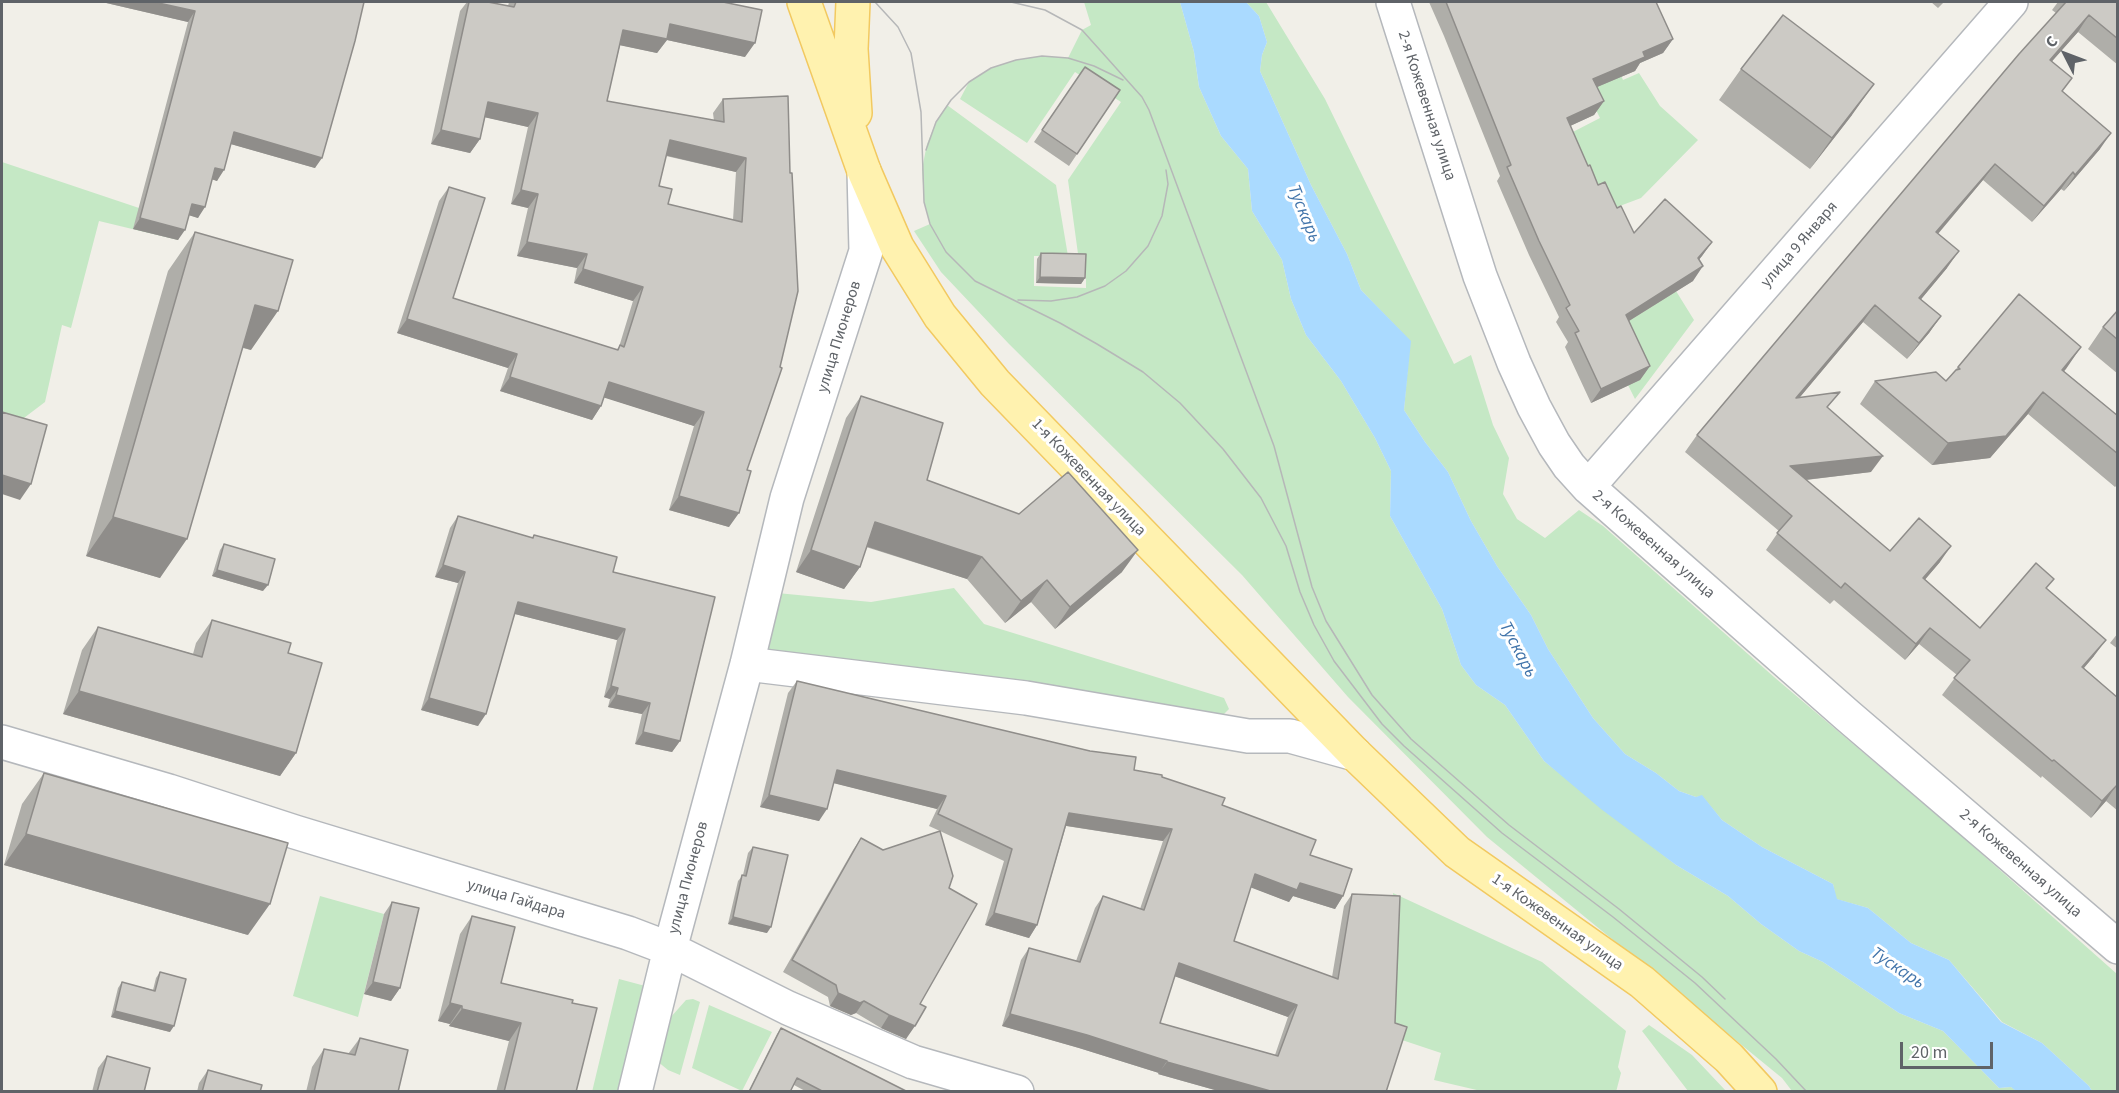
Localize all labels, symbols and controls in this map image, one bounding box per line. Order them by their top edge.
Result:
north arrow [2035,24,2095,84]
street label: 2-я Кожевенная улица [1393,29,1459,183]
text: С [2040,31,2063,53]
water label: Тускарь [1282,182,1324,246]
street label: улица 9 Января [1757,198,1843,292]
street label: улица Пионеров [814,279,866,395]
street label: 1-я Кожевенная улица [1027,415,1149,541]
street label: 2-я Кожевенная улица [1588,487,1718,603]
water label: Тускарь [1493,618,1541,682]
street label: 2-я Кожевенная улица [1955,806,2085,922]
street label: улица Пионеров [665,820,713,936]
street label: 1-я Кожевенная улица [1488,870,1626,976]
street label: улица Гайдара [464,876,568,924]
water label: Тускарь [1866,943,1928,995]
scale bar [1903,1030,1996,1068]
text: 20 m [1911,1040,1947,1065]

